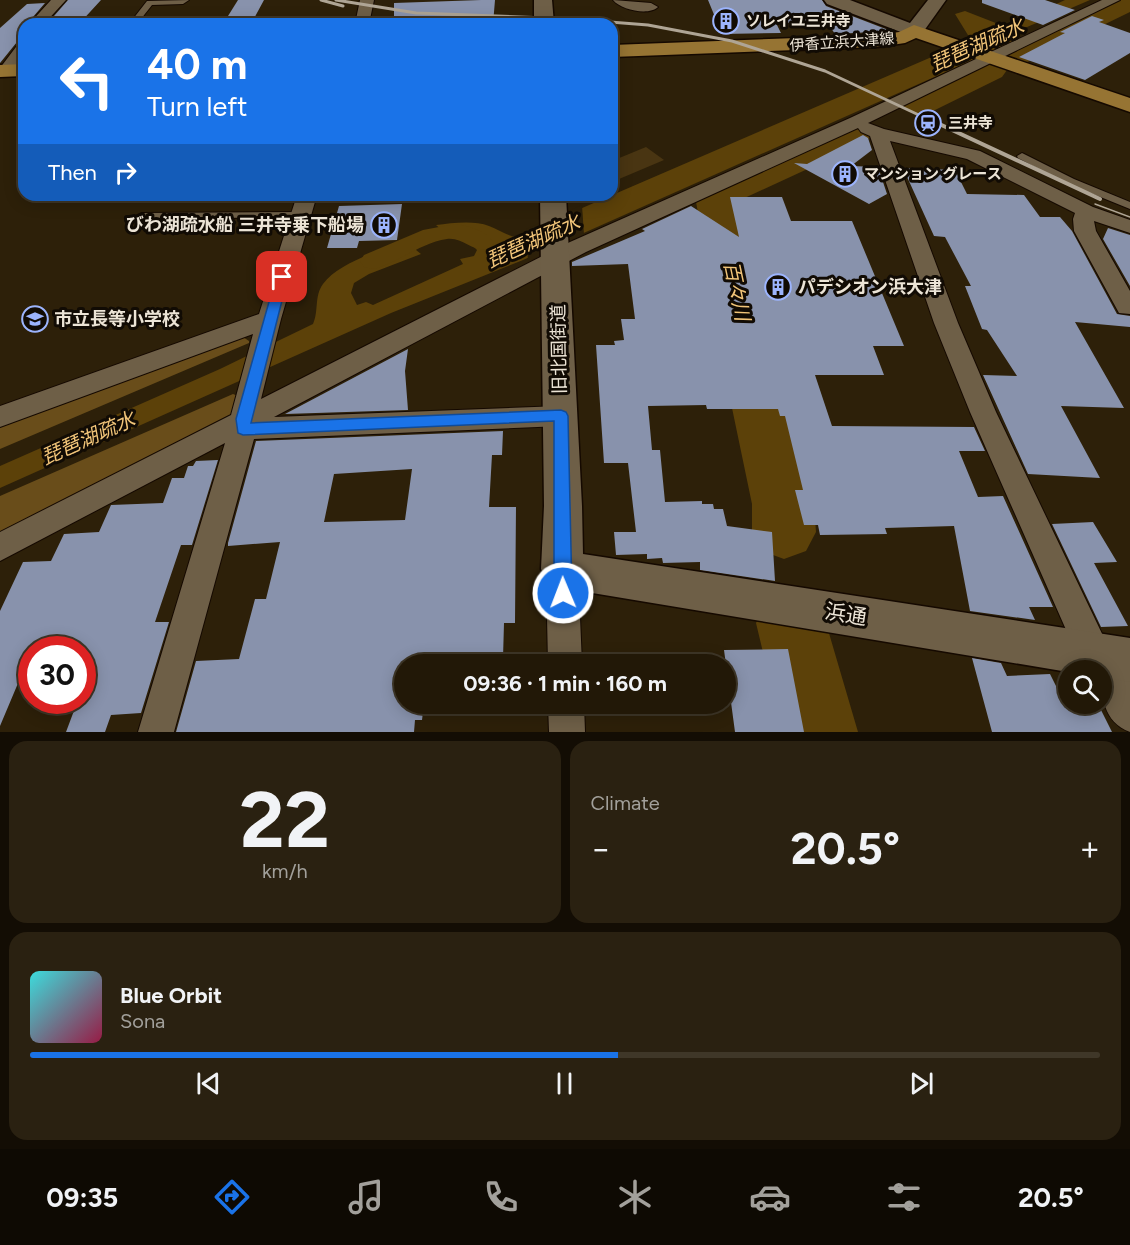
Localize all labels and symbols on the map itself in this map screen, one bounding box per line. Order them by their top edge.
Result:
building icon: ソレイユ三井寺 [711,6,741,36]
place label: ソレイユ三井寺 [746,12,851,30]
water label: 琵琶湖疏水 [926,13,1029,76]
street label: 伊香立浜大津線 [789,29,895,55]
station icon: 三井寺 [913,108,943,138]
place label: 三井寺 [948,114,993,132]
building icon: マンション グレース [830,159,860,189]
place label: マンション グレース [864,165,1002,183]
water label: 琵琶湖疏水 [482,209,585,272]
building icon: びわ湖疏水船 三井寺乗下船場 [369,210,399,240]
place label: びわ湖疏水船 三井寺乗下船場 [126,214,364,236]
pin [256,251,307,302]
water label: 百々川 [719,259,755,325]
building icon: パデシオン浜大津 [763,272,793,302]
place label: パデシオン浜大津 [798,276,942,298]
school or university icon: 市立長等小学校 [20,304,50,334]
street label: 旧北国街道 [547,304,571,394]
place label: 市立長等小学校 [54,308,180,330]
water label: 琵琶湖疏水 [37,406,140,469]
position arrow [531,561,595,625]
street label: 浜通 [823,598,869,630]
speed limit sign: 30 [18,636,96,714]

